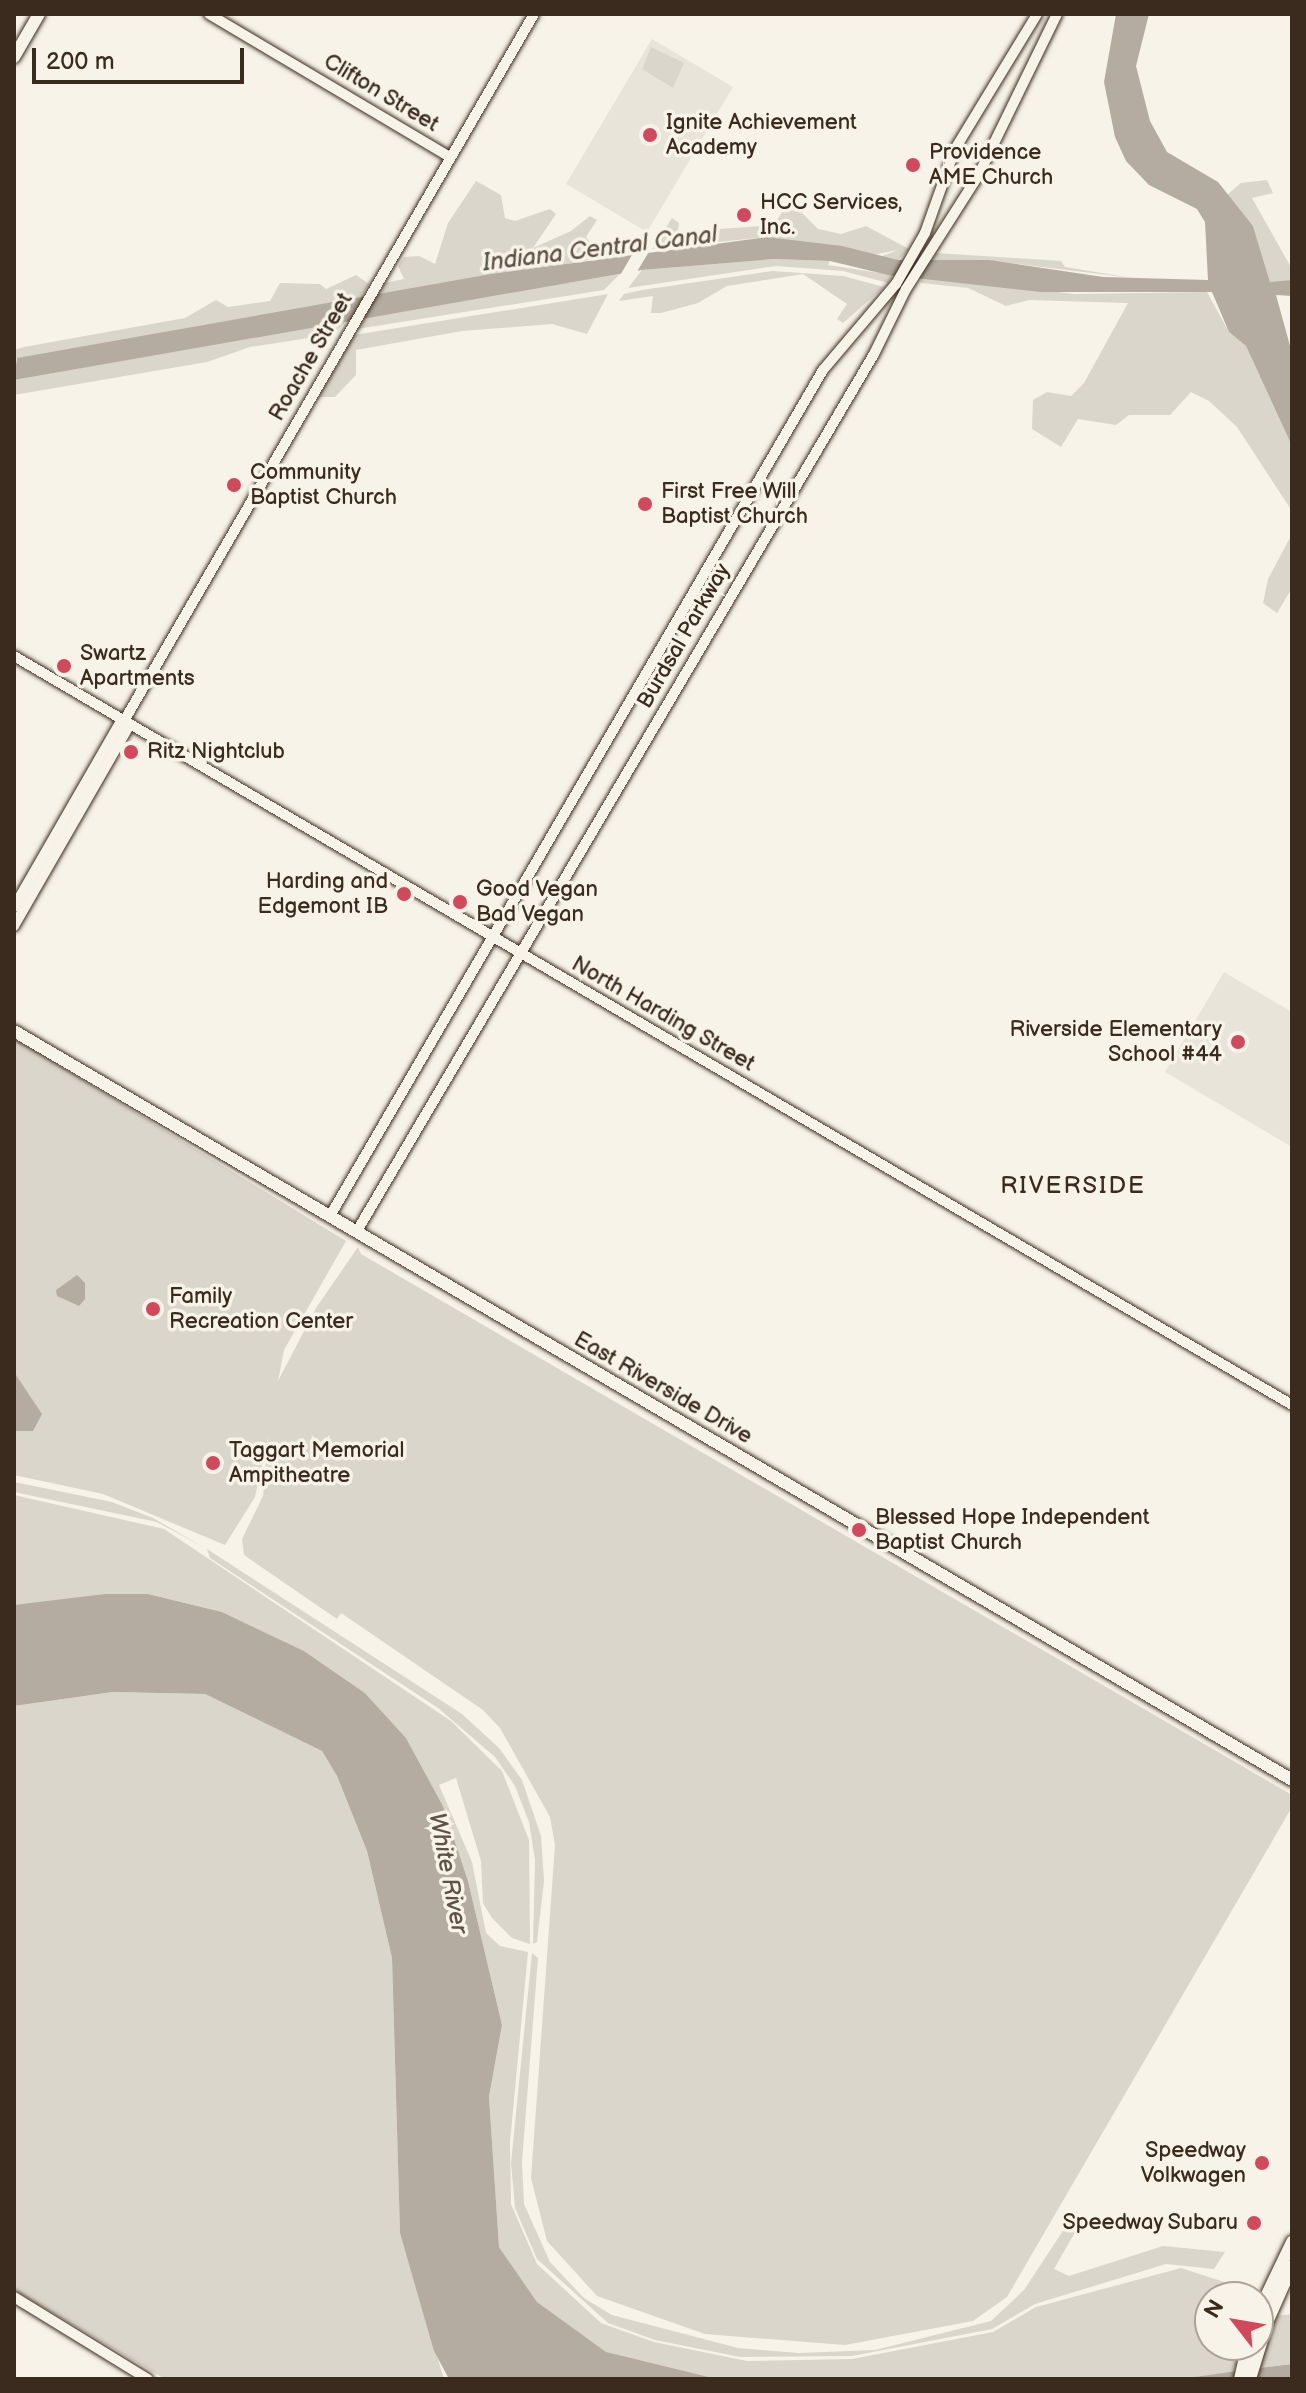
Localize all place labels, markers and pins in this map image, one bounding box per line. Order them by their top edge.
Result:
place label: Ignite Achievement Academy [666,109,857,160]
marker: Ignite Achievement Academy [641,126,659,144]
place label: Providence AME Church [929,139,1053,190]
marker: Providence AME Church [904,156,922,174]
place label: HCC Services, Inc. [760,189,903,240]
marker: HCC Services, Inc. [735,206,753,224]
place label: Community Baptist Church [250,459,397,510]
marker: Community Baptist Church [225,476,243,494]
place label: First Free Will Baptist Church [661,478,808,530]
marker: First Free Will Baptist Church [636,495,654,513]
place label: Swartz Apartments [80,640,195,692]
marker: Swartz Apartments [55,657,73,675]
place label: Ritz Nightclub [147,739,285,765]
marker: Ritz Nightclub [122,743,140,761]
place label: Harding and Edgemont IB [257,868,388,920]
place label: Good Vegan Bad Vegan [476,876,599,928]
marker: Harding and Edgemont IB [395,885,413,903]
marker: Good Vegan Bad Vegan [451,893,469,911]
place label: Riverside Elementary School #44 [1010,1016,1222,1068]
marker: Riverside Elementary School #44 [1229,1033,1247,1051]
place label: Family Recreation Center [169,1283,353,1334]
marker: Family Recreation Center [144,1300,162,1318]
place label: Taggart Memorial Ampitheatre [229,1437,404,1488]
marker: Taggart Memorial Ampitheatre [204,1454,222,1472]
place label: Blessed Hope Independent Baptist Church [875,1504,1149,1556]
marker: Blessed Hope Independent Baptist Church [850,1521,868,1539]
place label: Speedway Volkwagen [1141,2137,1246,2188]
marker: Speedway Volkwagen [1253,2154,1271,2172]
place label: Speedway Subaru [1061,2210,1238,2236]
marker: Speedway Subaru [1245,2214,1263,2232]

